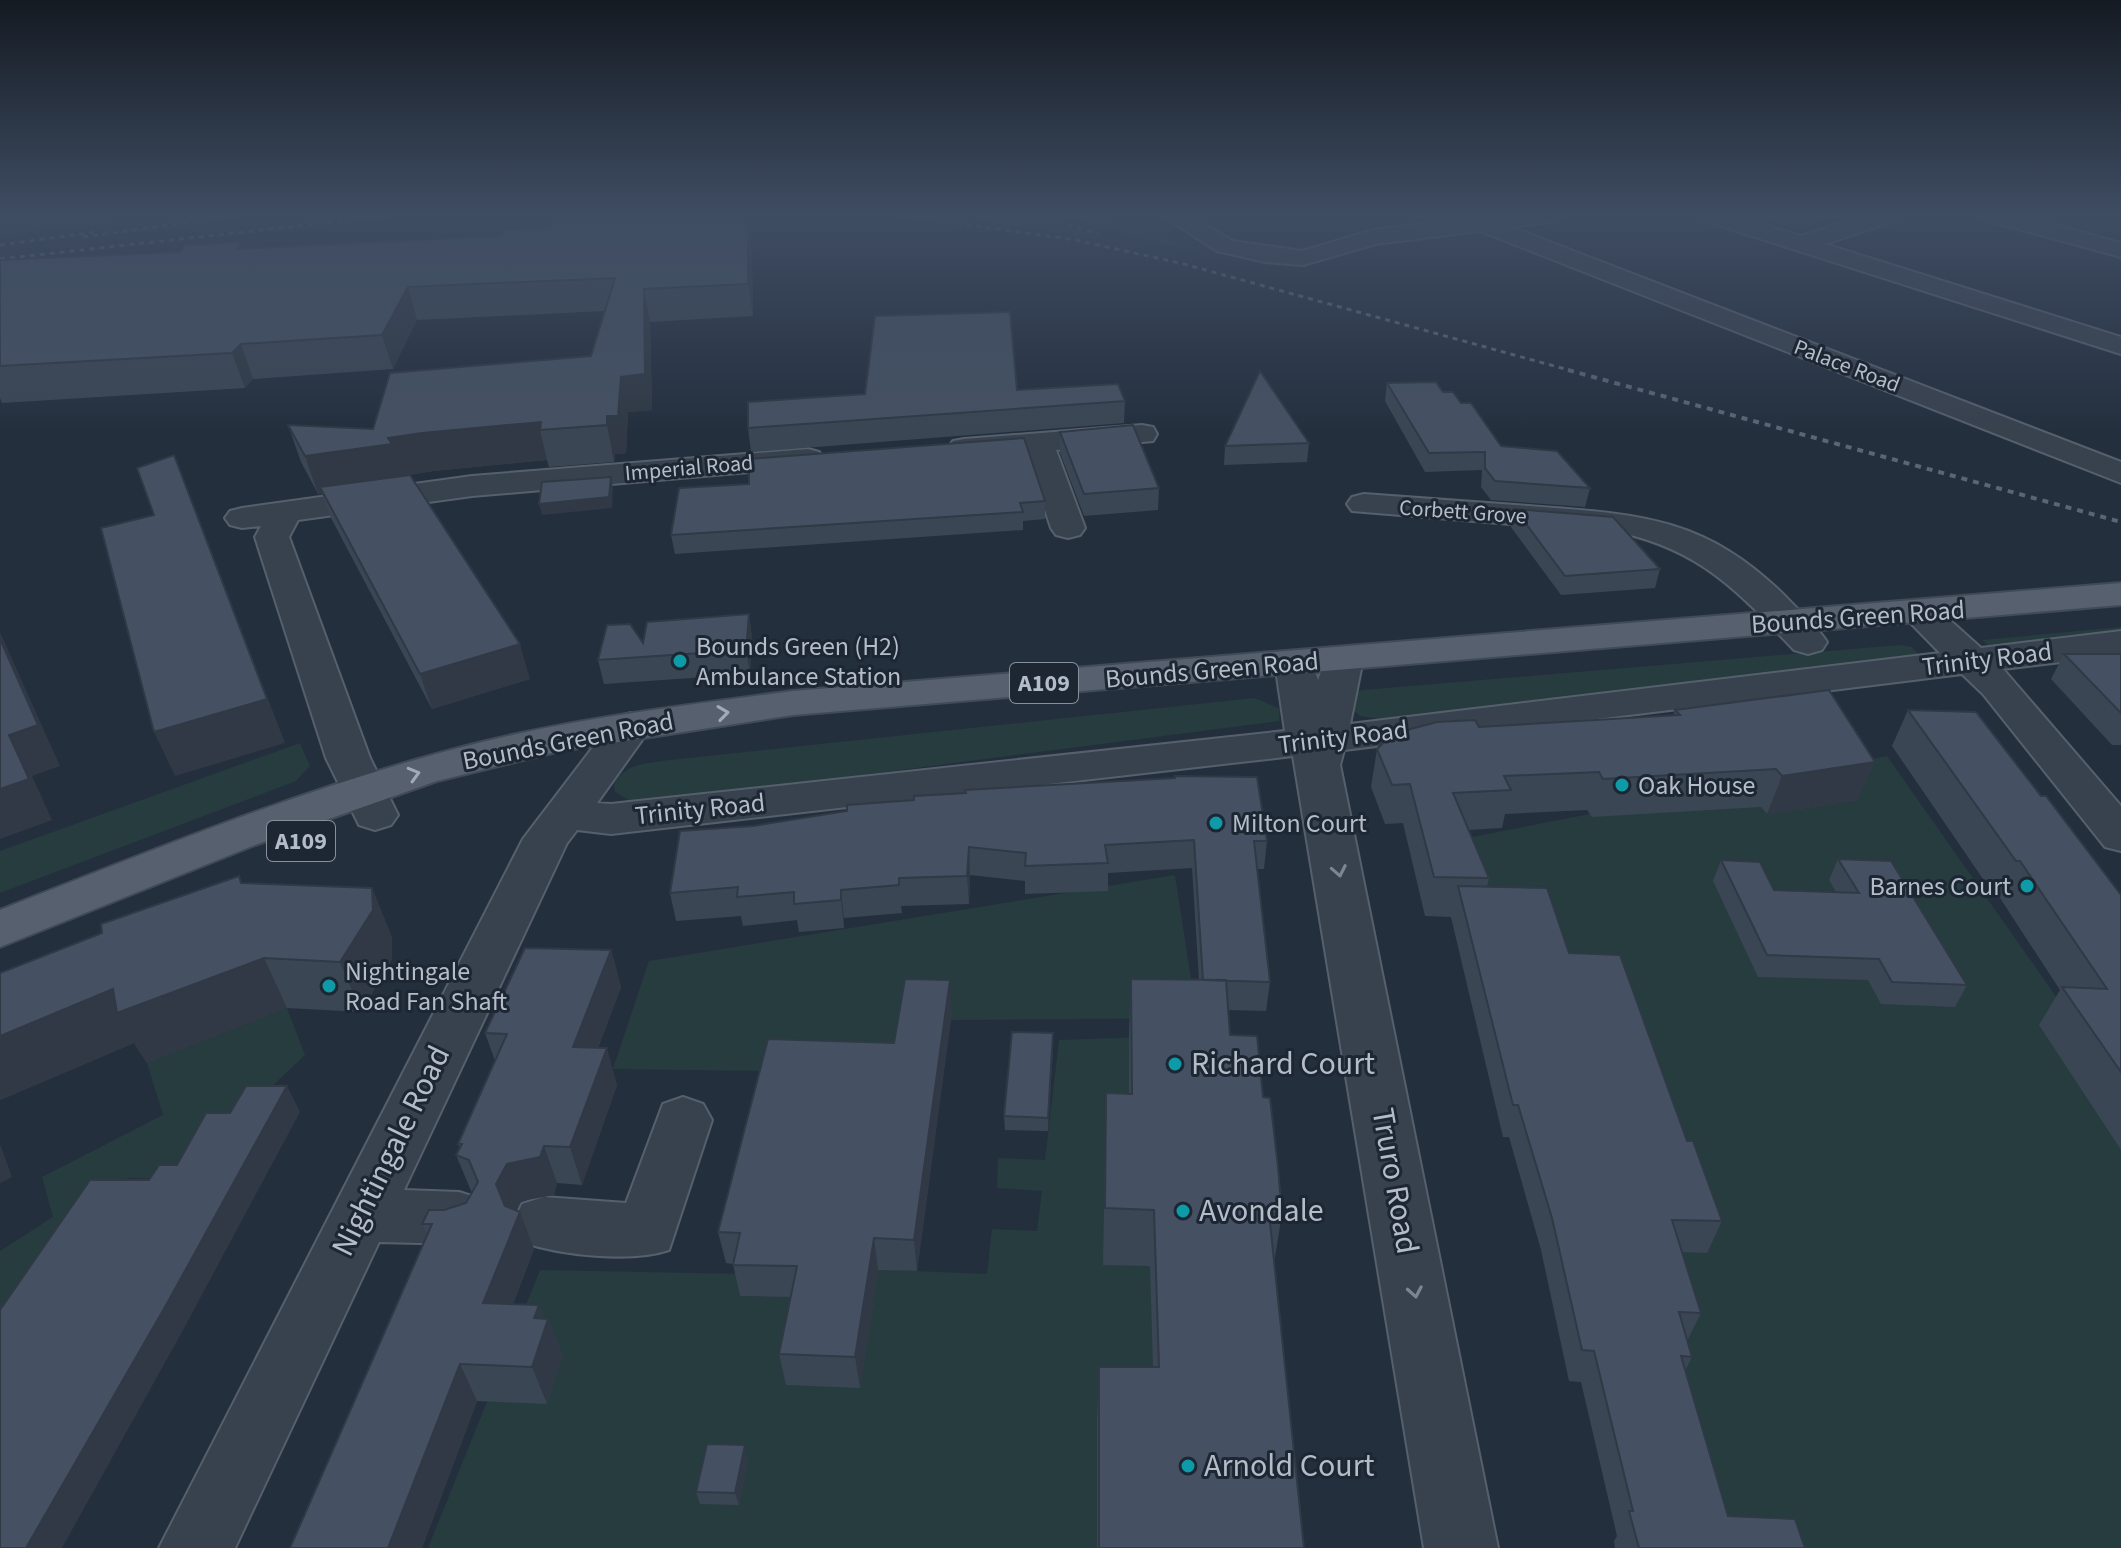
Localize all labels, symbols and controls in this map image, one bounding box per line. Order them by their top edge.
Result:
street label: Palace Road [1789,331,1905,401]
street label: Imperial Road [624,446,754,490]
street label: Corbett Grove [1398,492,1528,532]
street label: Bounds Green Road [1750,591,1966,643]
place label: Bounds Green (H2) Ambulance Station [696,628,901,695]
street label: Trinity Road [1920,633,2054,685]
street label: Bounds Green Road [1104,642,1320,698]
marker: Bounds Green (H2) Ambulance Station [671,652,689,670]
road number: A109 [1010,663,1078,703]
street label: Bounds Green Road [459,702,677,780]
one-way arrow [716,705,730,722]
street label: Trinity Road [1276,711,1410,763]
one-way arrow [406,767,420,784]
place label: Oak House [1638,767,1755,804]
marker: Oak House [1613,776,1631,794]
street label: Trinity Road [633,784,767,834]
place label: Milton Court [1232,805,1367,842]
marker: Milton Court [1207,814,1225,832]
road number: A109 [267,821,335,861]
one-way arrow [1329,864,1346,878]
place label: Barnes Court [1869,868,2011,905]
marker: Barnes Court [2018,877,2036,895]
place label: Nightingale Road Fan Shaft [345,953,508,1020]
marker: Nightingale Road Fan Shaft [320,977,338,995]
street label: Nightingale Road [320,1038,462,1264]
place label: Richard Court [1191,1041,1375,1087]
marker: Richard Court [1166,1055,1184,1073]
street label: Truro Road [1360,1104,1430,1258]
place label: Avondale [1199,1188,1324,1234]
marker: Avondale [1174,1202,1192,1220]
one-way arrow [1406,1285,1423,1299]
place label: Arnold Court [1204,1443,1375,1489]
marker: Arnold Court [1179,1457,1197,1475]

